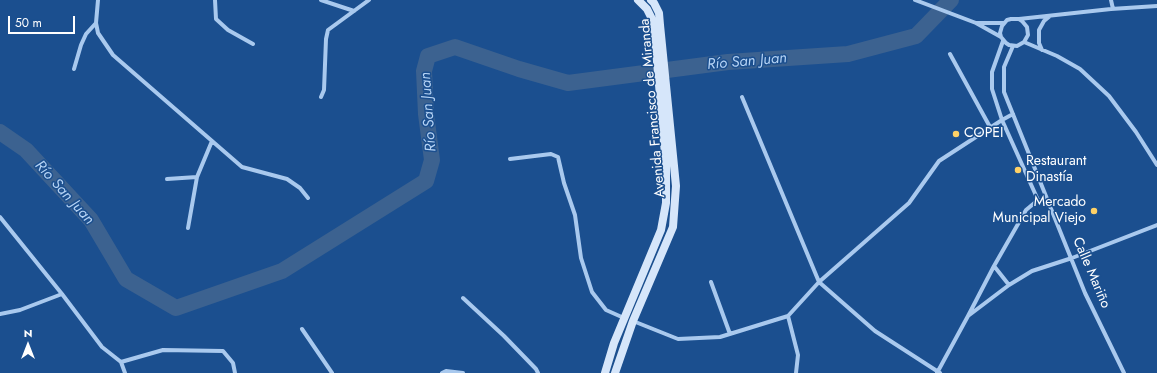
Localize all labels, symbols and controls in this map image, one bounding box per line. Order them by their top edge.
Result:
scale bar [10,8,77,34]
text: 50 m [15,14,42,32]
street label: Avenida Francisco de Miranda [637,18,669,198]
water label: Río San Juan [706,50,788,74]
water label: Río San Juan [417,72,441,152]
place label: COPEI [964,126,1003,142]
marker: COPEI [951,129,961,139]
place label: Restaurant Dinastía [1026,154,1086,186]
water label: Río San Juan [31,157,97,229]
marker: Restaurant Dinastía [1013,165,1023,175]
place label: Mercado Municipal Viejo [993,195,1086,228]
marker: Mercado Municipal Viejo [1089,206,1099,216]
street label: Calle Mariño [1068,235,1114,311]
north arrow [8,325,48,365]
text: N [24,325,32,341]

